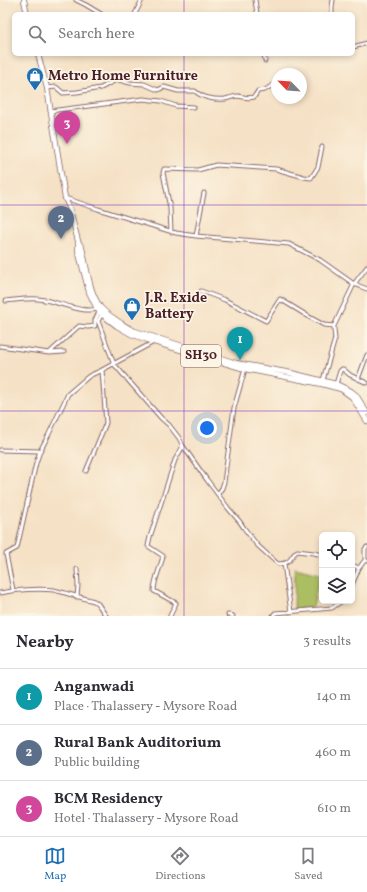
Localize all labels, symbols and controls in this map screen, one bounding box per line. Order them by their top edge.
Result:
search box [12,12,355,56]
icon: search [26,23,48,45]
text: Search here [58,24,135,45]
shop icon: Metro Home Furniture [25,66,45,91]
place label: Metro Home Furniture [48,67,198,86]
north arrow [271,68,307,104]
pin: 3 [54,111,80,144]
pin: 2 [48,206,74,239]
place label: J.R. Exide Battery [144,289,207,324]
shop icon: J.R. Exide Battery [122,296,142,321]
pin: 1 [227,327,253,360]
road number: SH30 [181,345,221,367]
your location [197,418,217,438]
map controls [319,532,355,604]
button: locate [319,532,355,568]
button: layers [319,568,355,604]
text: Nearby [16,631,74,654]
text: 3 results [303,633,351,651]
text: Anganwadi [54,677,134,698]
text: 1 [26,688,32,706]
text: 140 m [317,688,351,706]
text: Place · Thalassery - Mysore Road [54,698,237,716]
text: Rural Bank Auditorium [54,733,221,754]
text: 2 [26,744,32,762]
text: 460 m [315,744,351,762]
text: Public building [54,754,140,772]
text: BCM Residency [54,789,163,810]
text: 3 [26,800,32,818]
text: 610 m [317,800,351,818]
text: Hotel · Thalassery - Mysore Road [54,810,239,828]
tab: Map [44,845,66,884]
tab: Directions [155,845,206,884]
tab: Saved [294,845,323,884]

